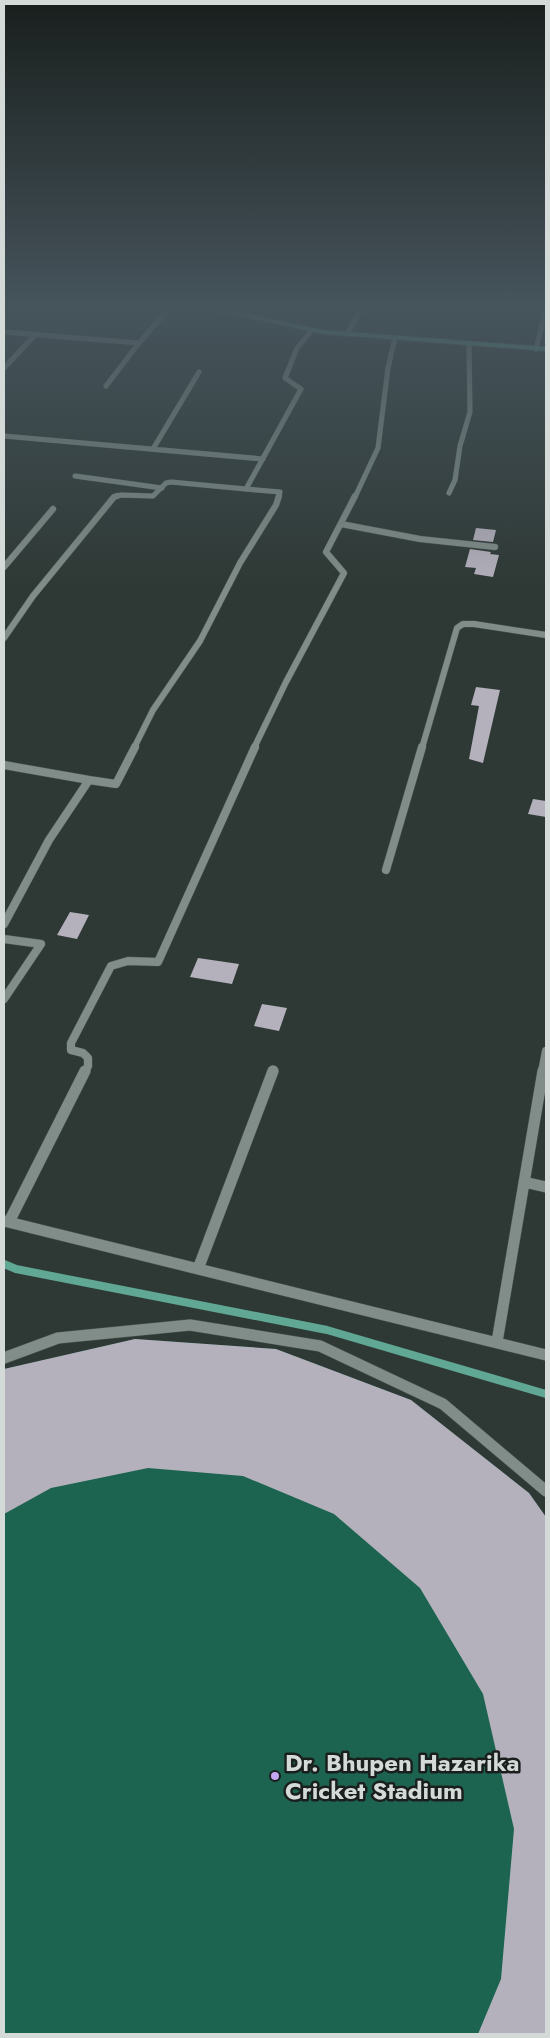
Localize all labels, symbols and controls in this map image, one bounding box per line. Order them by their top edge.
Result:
place label: Dr. Bhupen Hazarika Cricket Stadium [285,1745,519,1808]
marker: Dr. Bhupen Hazarika Cricket Stadium [269,1770,281,1782]

